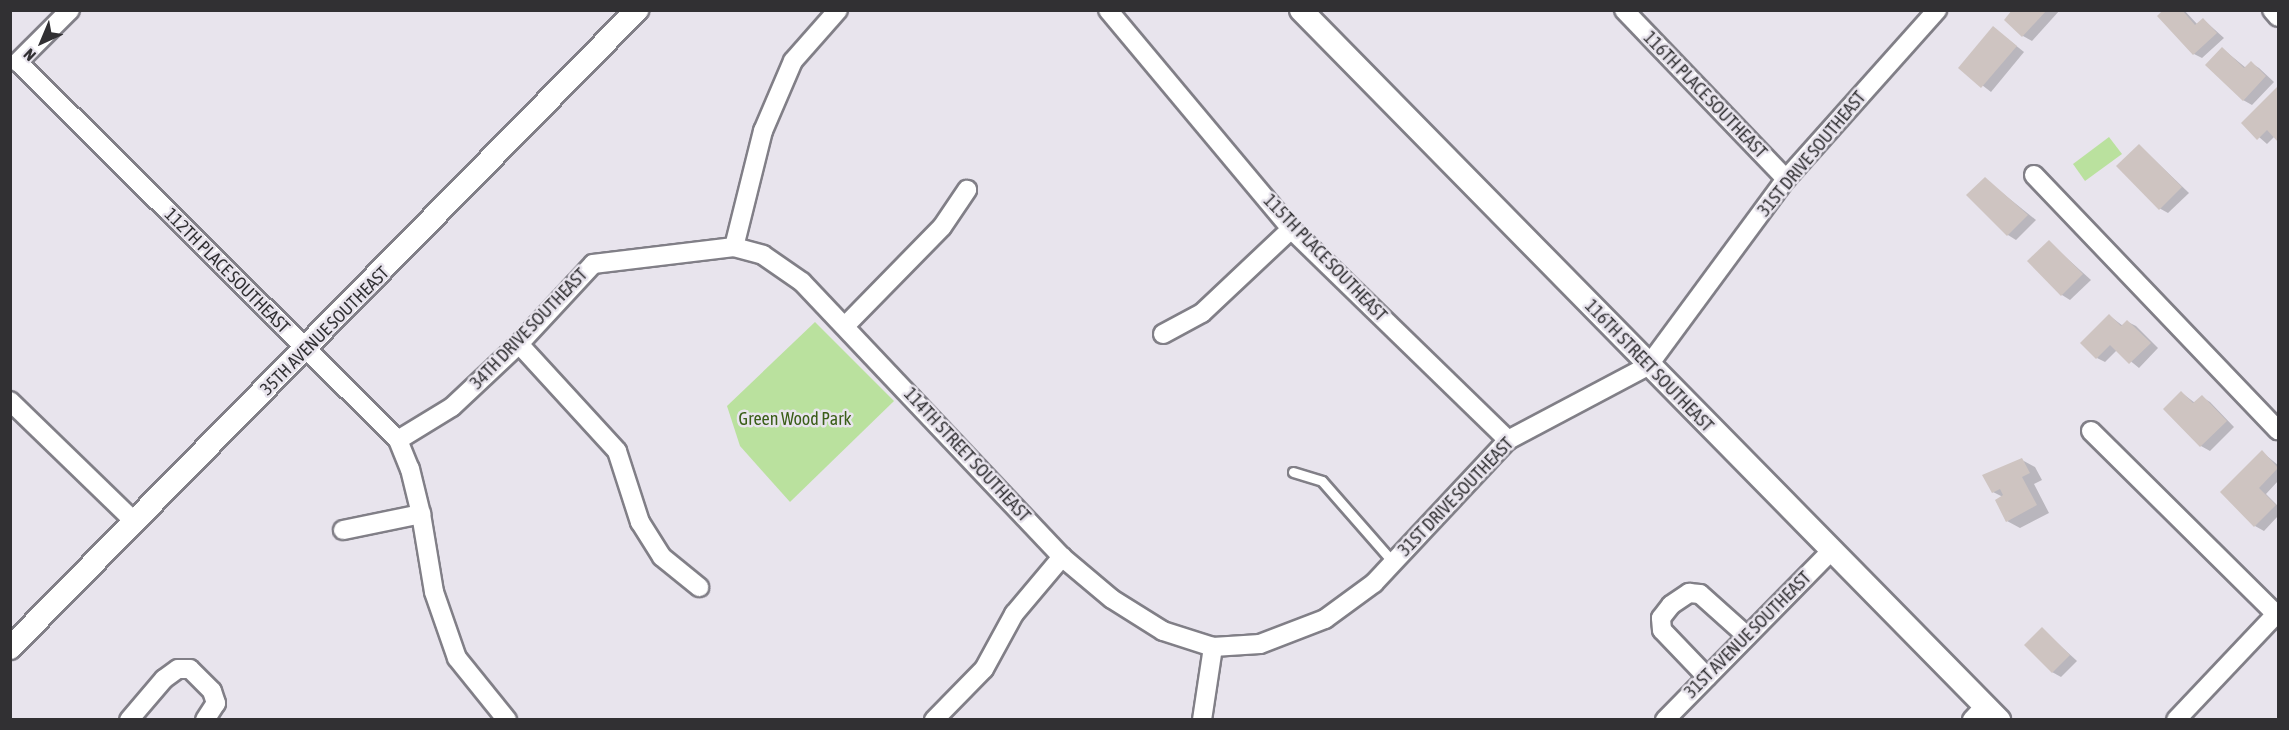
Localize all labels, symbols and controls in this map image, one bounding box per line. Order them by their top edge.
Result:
north arrow [12,12,72,72]
street label: 116TH PLACE SOUTHEAST [1639,27,1771,163]
text: N [20,45,39,65]
street label: 31ST DRIVE SOUTHEAST [1753,87,1871,221]
street label: 115TH PLACE SOUTHEAST [1259,190,1391,326]
street label: 112TH PLACE SOUTHEAST [160,204,294,338]
street label: 35TH AVENUE SOUTHEAST [256,262,394,400]
street label: 34TH DRIVE SOUTHEAST [466,264,592,394]
street label: 116TH STREET SOUTHEAST [1580,295,1718,437]
street label: 114TH STREET SOUTHEAST [899,384,1035,526]
park label: Green Wood Park [739,408,851,430]
street label: 31ST DRIVE SOUTHEAST [1394,433,1518,561]
street label: 31ST AVENUE SOUTHEAST [1680,567,1816,703]

